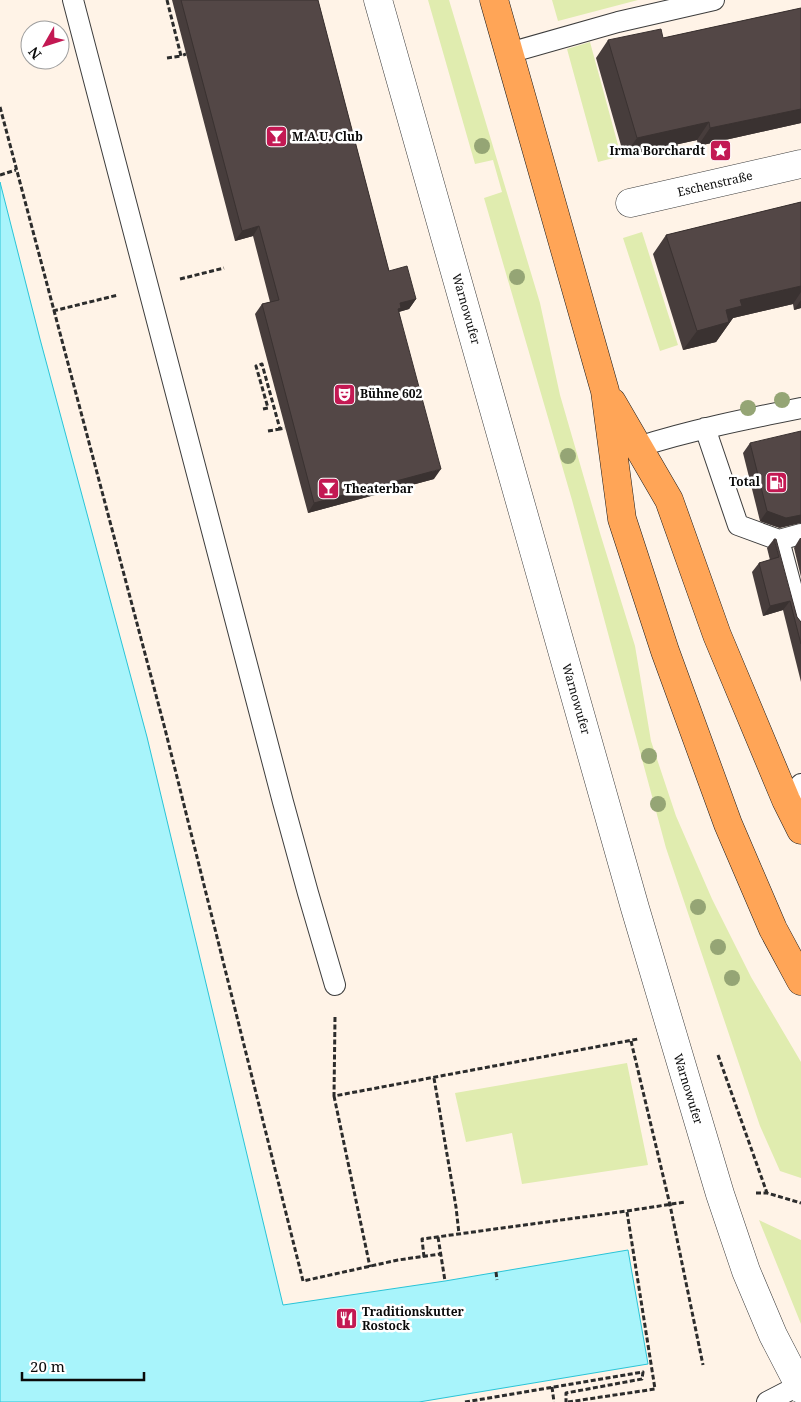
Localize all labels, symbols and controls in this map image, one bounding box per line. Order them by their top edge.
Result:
north arrow [20,20,70,70]
text: N [24,43,45,64]
bar icon: M.A.U. Club [264,125,288,149]
place label: M.A.U. Club [292,128,363,145]
place icon: Irma Borchardt [709,139,733,163]
place label: Irma Borchardt [610,142,705,159]
street label: Eschenstraße [676,167,754,200]
street label: Warnowufer [448,271,485,347]
theatre icon: Bühne 602 [332,382,356,406]
place label: Bühne 602 [360,385,423,402]
fuel station icon: Total [764,470,788,494]
place label: Total [729,473,761,490]
bar icon: Theaterbar [316,477,340,501]
place label: Theaterbar [344,480,414,497]
street label: Warnowufer [558,661,595,737]
street label: Warnowufer [670,1051,707,1127]
place label: Traditionskutter Rostock [362,1303,465,1334]
restaurant icon: Traditionskutter Rostock [334,1307,358,1331]
scale bar [22,1350,145,1382]
text: 20 m [30,1356,65,1376]

